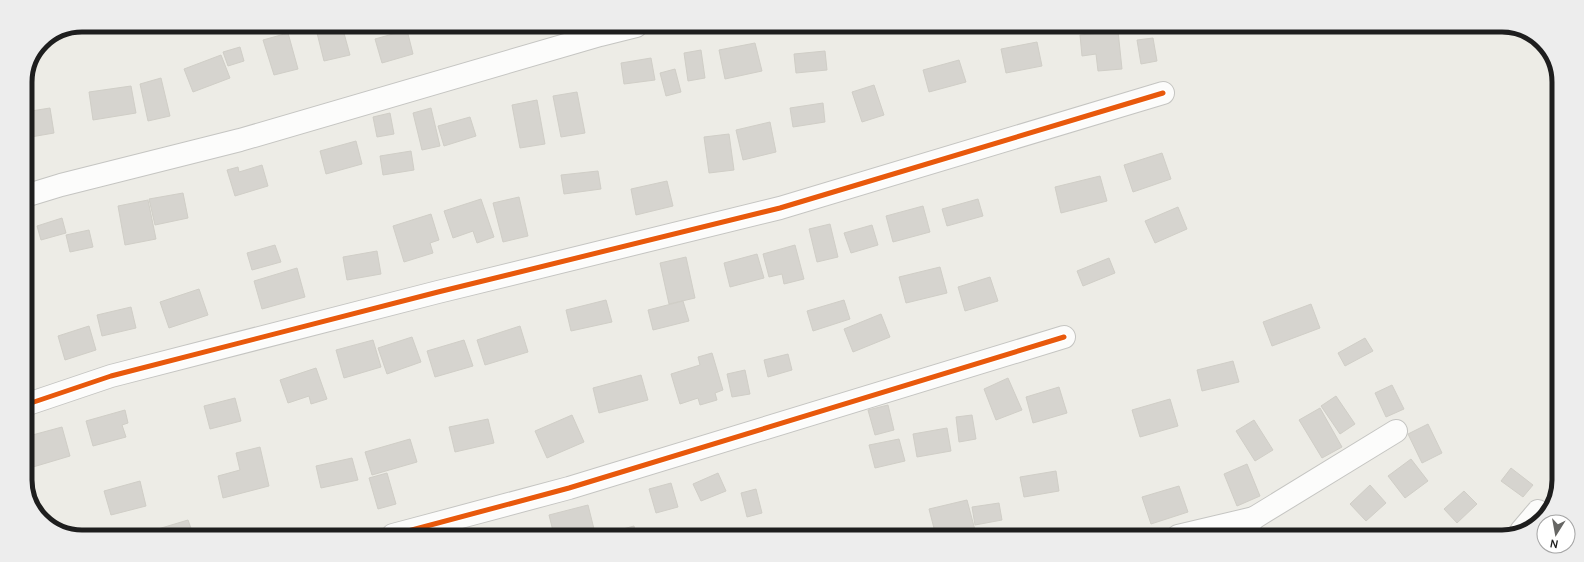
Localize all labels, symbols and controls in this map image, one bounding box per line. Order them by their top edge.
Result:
north arrow [1536,514,1576,554]
text: N [1549,536,1559,552]

